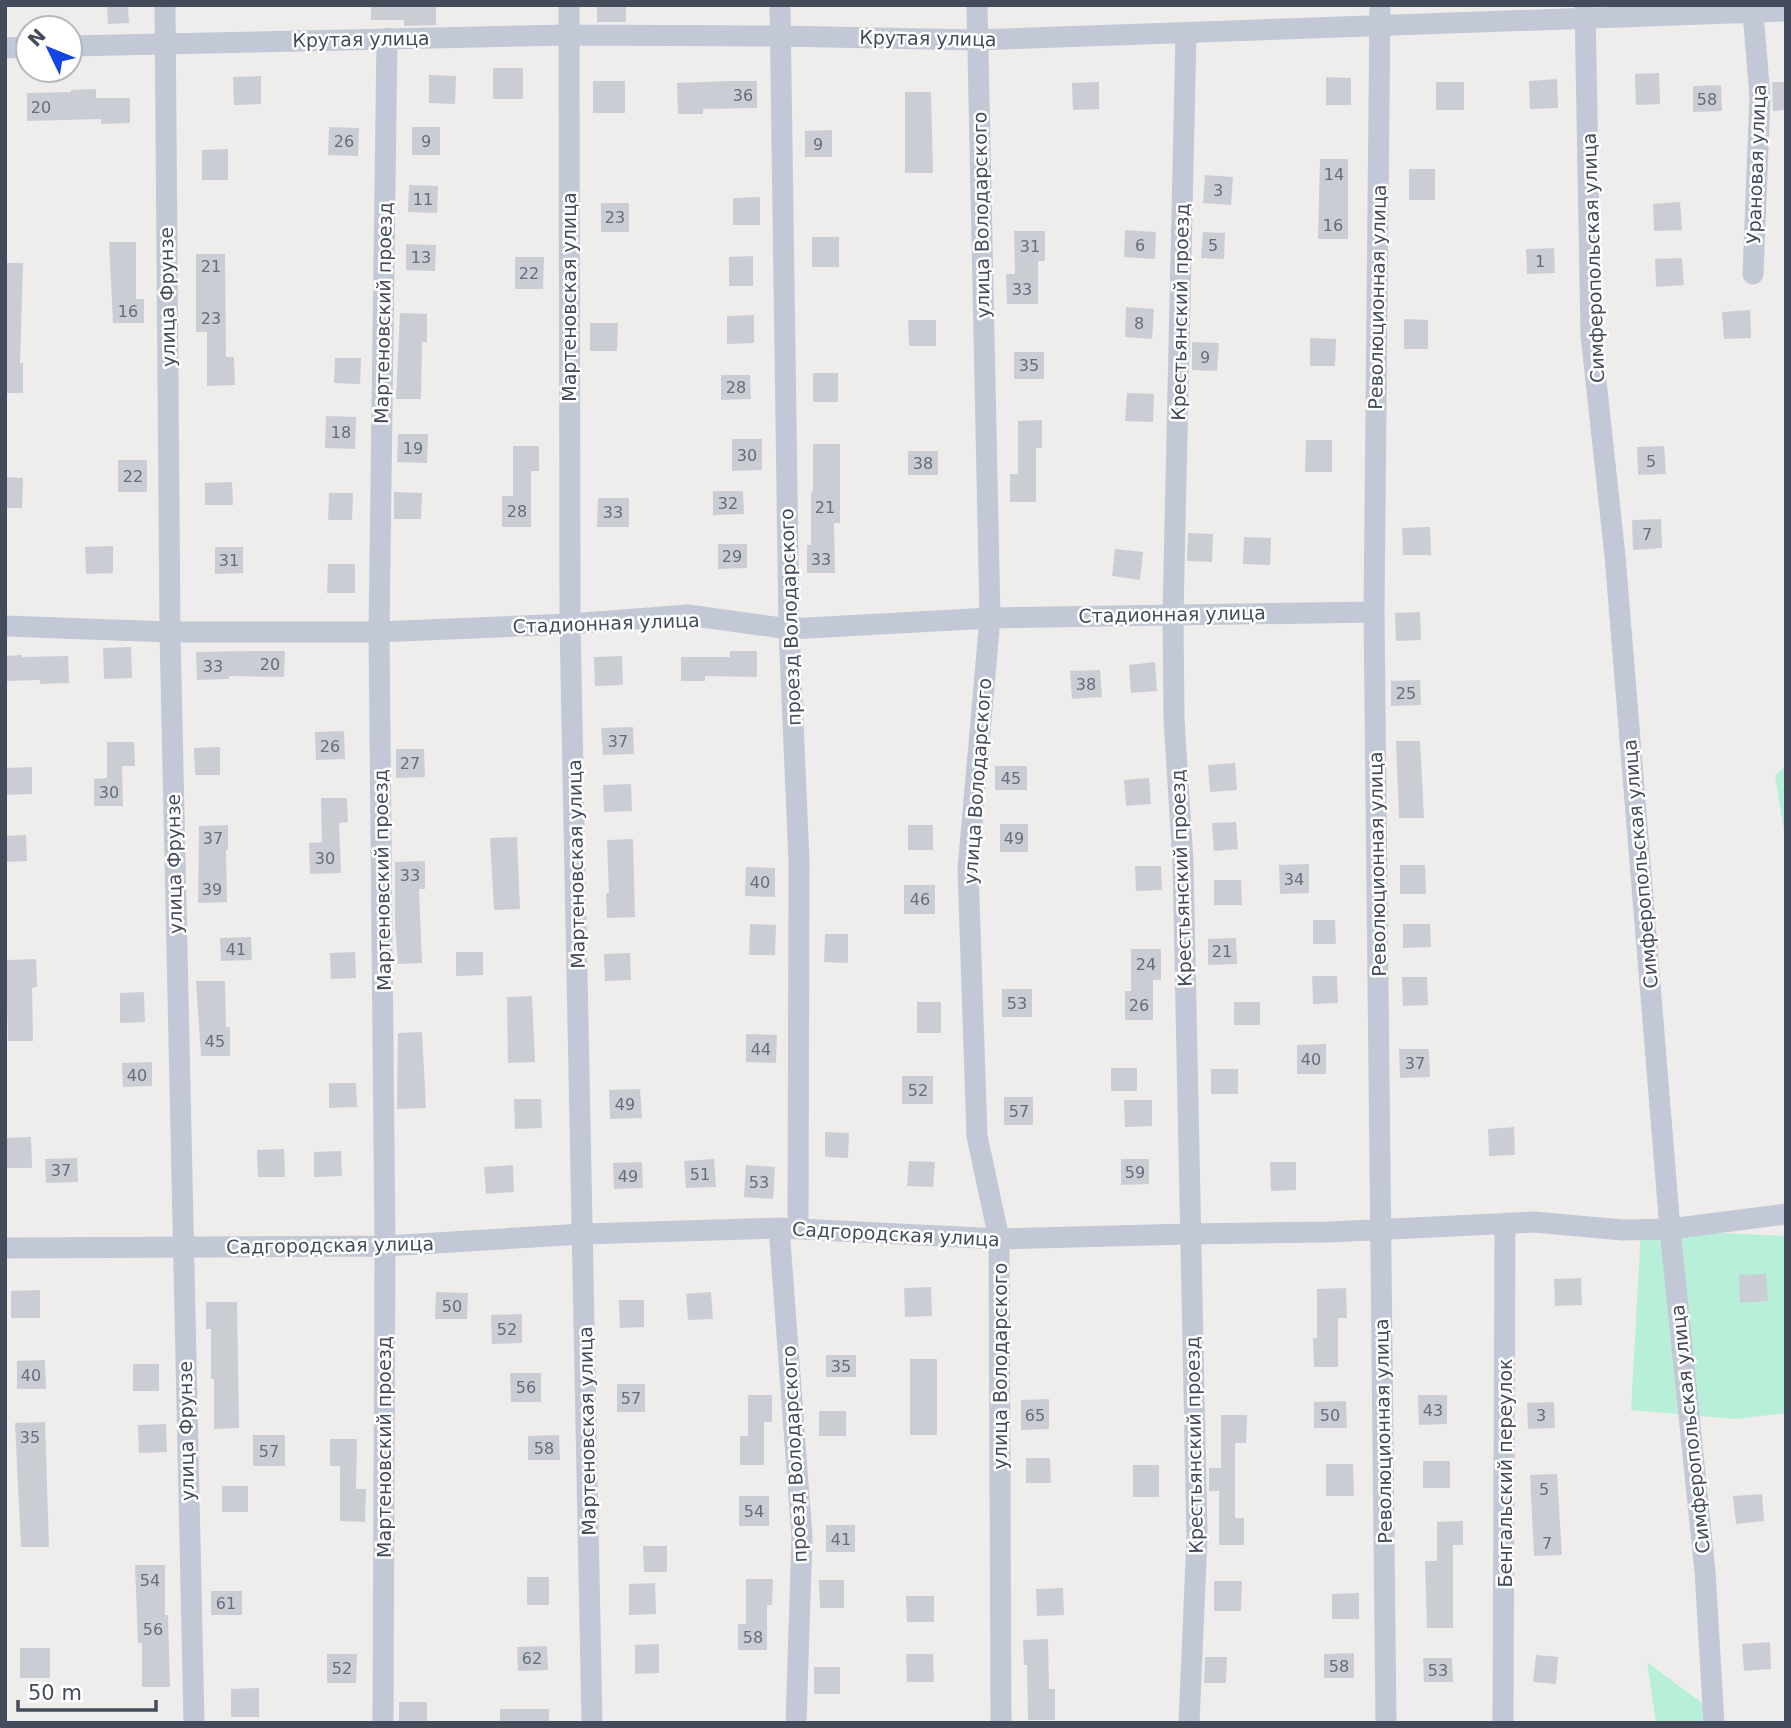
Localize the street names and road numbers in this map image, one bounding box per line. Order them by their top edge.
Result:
street label: Крутая улица [859,26,997,50]
street label: Крутая улица [292,27,430,51]
street label: Урановая улица [1742,84,1770,244]
street label: улица Володарского [968,111,994,319]
street label: Симферопольская улица [1578,133,1608,383]
street label: Революционная улица [1364,184,1390,410]
street label: Мартеновская улица [558,192,580,402]
street label: Мартеновский проезд [370,202,396,424]
street label: Крестьянский проезд [1167,203,1193,421]
street label: улица Фрунзе [155,227,179,367]
street label: проезд Володарского [775,508,805,726]
street label: Стадионная улица [1078,601,1266,627]
street label: Стадионная улица [512,609,700,637]
street label: улица Володарского [959,677,995,885]
street label: Симферопольская улица [1618,738,1662,990]
street label: Революционная улица [1364,751,1390,977]
street label: Мартеновская улица [563,759,589,969]
street label: Мартеновский проезд [369,769,395,991]
street label: Крестьянский проезд [1166,769,1196,987]
street label: улица Фрунзе [162,794,186,934]
street label: Садгородская улица [792,1218,1000,1250]
street label: Садгородская улица [226,1232,434,1258]
street label: улица Володарского [989,1263,1011,1469]
street label: Симферопольская улица [1666,1303,1714,1555]
street label: Революционная улица [1370,1318,1396,1544]
street label: Мартеновская улица [574,1326,600,1536]
street label: Мартеновский проезд [373,1336,395,1558]
street label: Крестьянский проезд [1181,1336,1207,1554]
street label: проезд Володарского [777,1345,811,1563]
street label: Бенгальский переулок [1494,1358,1516,1588]
street label: улица Фрунзе [174,1361,198,1501]

